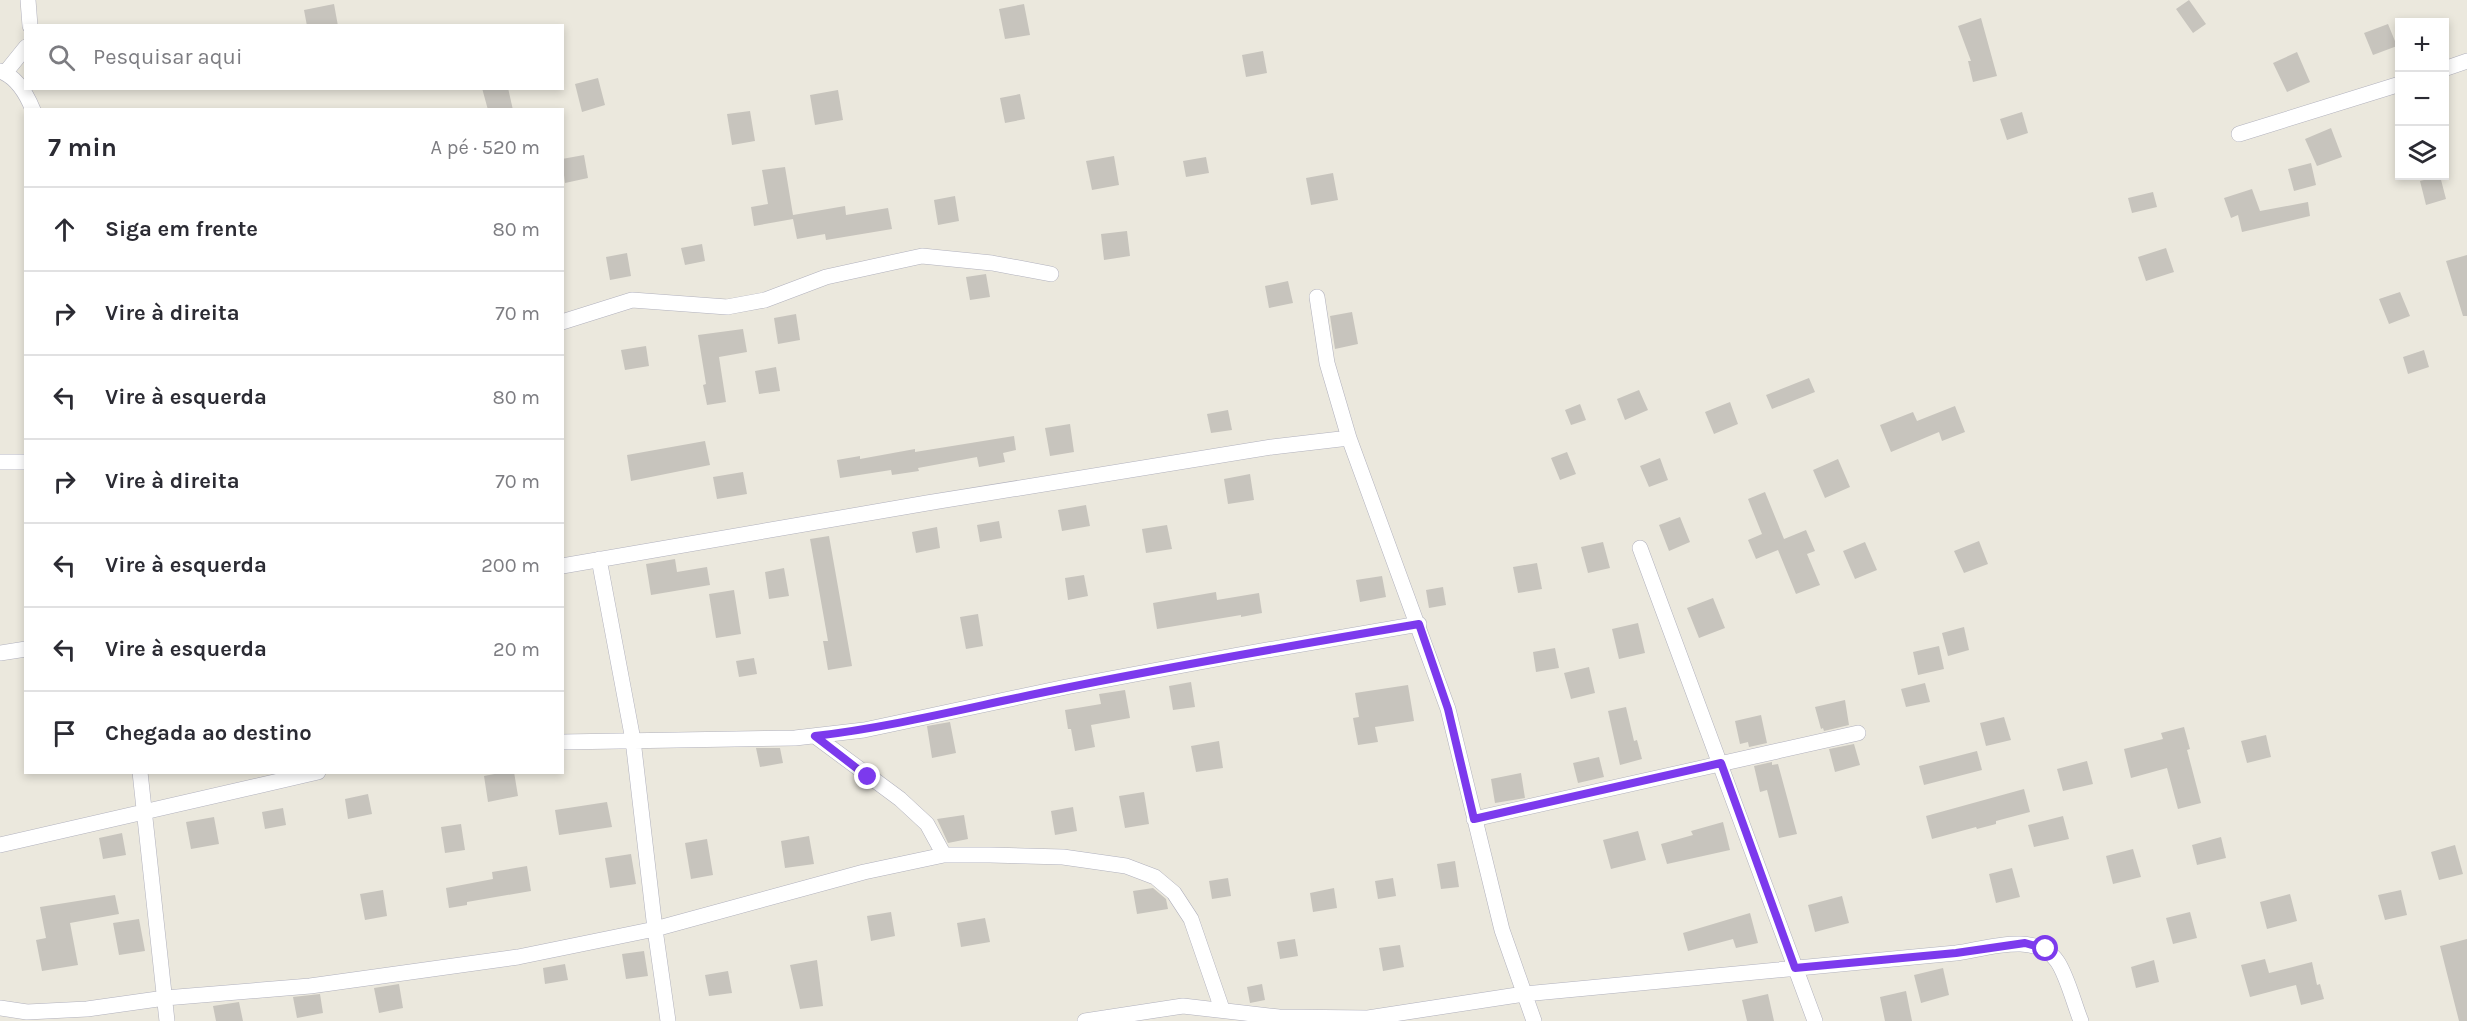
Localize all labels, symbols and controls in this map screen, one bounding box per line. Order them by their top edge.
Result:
map controls [2395,18,2449,180]
button: + [2395,18,2449,72]
search box [24,24,564,90]
icon: search [45,41,78,74]
text: Pesquisar aqui [93,44,242,70]
button: − [2395,72,2449,126]
button: layers [2395,126,2449,180]
text: 7 min [48,132,117,163]
text: A pé · 520 m [431,136,540,159]
icon: ahead [48,213,81,246]
text: Siga em frente [105,216,258,242]
text: 80 m [492,218,540,241]
icon: right [48,297,81,330]
text: Vire à direita [105,300,240,326]
text: 70 m [495,302,540,325]
icon: left [48,381,81,414]
text: Vire à esquerda [105,384,267,410]
text: 80 m [492,386,540,409]
icon: right [48,465,81,498]
text: Vire à direita [105,468,240,494]
text: 70 m [495,470,540,493]
icon: left [48,549,81,582]
text: Vire à esquerda [105,552,267,578]
text: 200 m [481,554,540,577]
icon: left [48,633,81,666]
text: Vire à esquerda [105,636,267,662]
text: 20 m [493,638,540,661]
icon: arrive [48,717,81,750]
text: Chegada ao destino [105,720,312,746]
route end [854,763,880,789]
route start [2032,935,2058,961]

